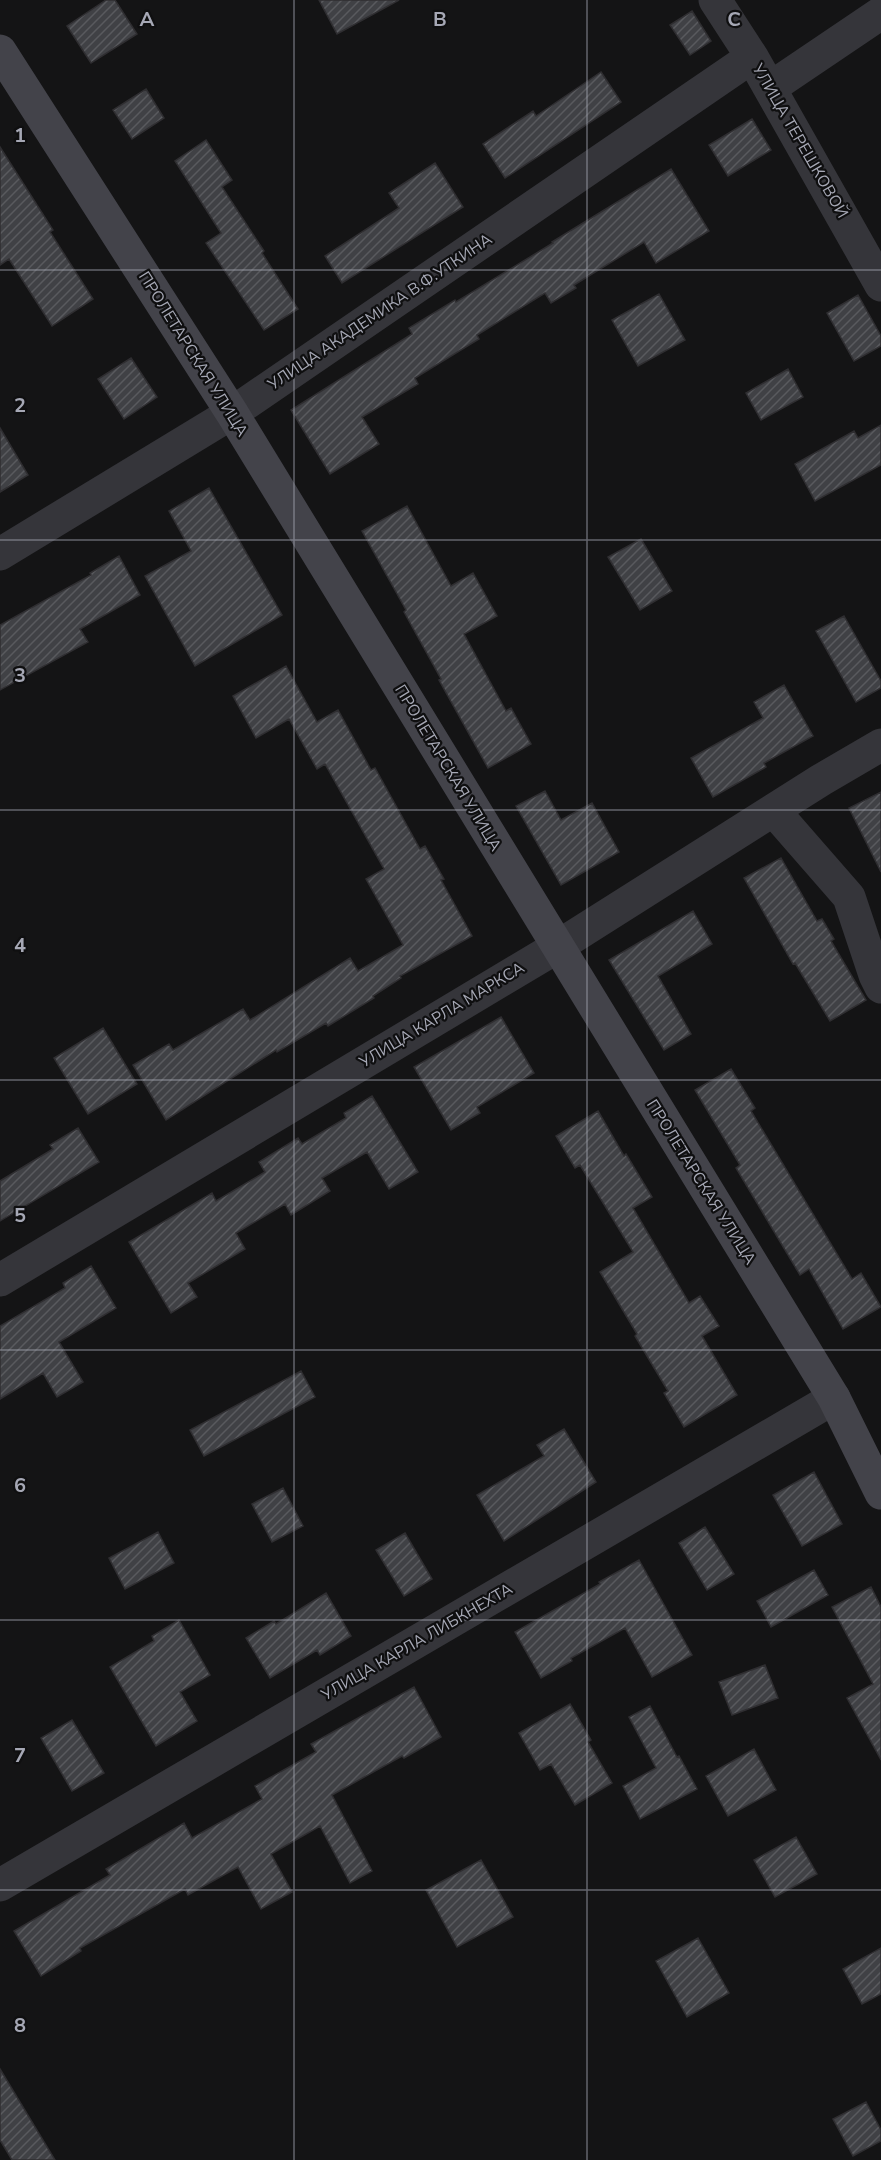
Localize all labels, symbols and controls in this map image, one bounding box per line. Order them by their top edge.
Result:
text: A [140,6,155,33]
text: B [433,6,447,33]
text: C [727,6,741,33]
street label: УЛИЦА ТЕРЕШКОВОЙ [746,59,853,222]
text: 1 [14,122,26,149]
street label: УЛИЦА АКАДЕМИКА В.Ф.УТКИНА [263,228,497,396]
street label: ПРОЛЕТАРСКАЯ УЛИЦА [133,267,253,441]
text: 2 [14,392,26,419]
text: 3 [14,662,26,689]
street label: ПРОЛЕТАРСКАЯ УЛИЦА [389,681,507,856]
text: 4 [14,932,26,959]
street label: УЛИЦА КАРЛА МАРКСА [354,957,529,1074]
street label: ПРОЛЕТАРСКАЯ УЛИЦА [641,1095,761,1269]
text: 5 [14,1202,26,1229]
text: 6 [14,1472,26,1499]
street label: УЛИЦА КАРЛА ЛИБКНЕХТА [316,1578,517,1706]
text: 7 [14,1742,26,1769]
text: 8 [14,2012,26,2039]

